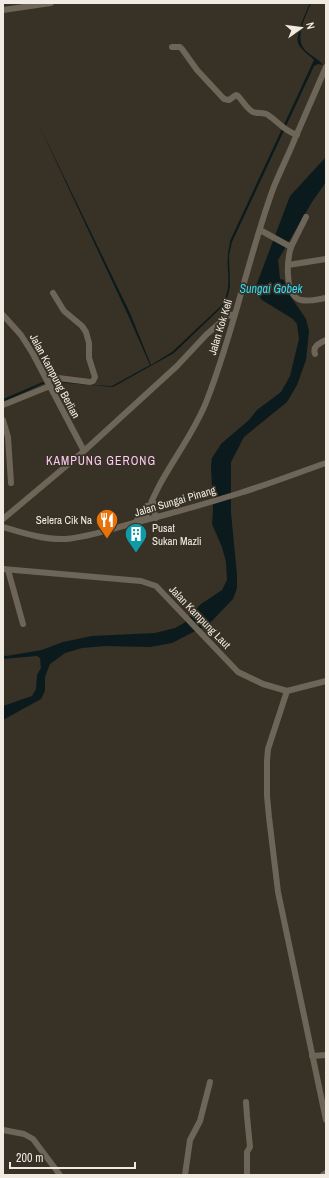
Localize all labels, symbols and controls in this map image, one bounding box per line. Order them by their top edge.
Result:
north arrow [281,8,321,48]
text: N [303,21,318,30]
water label: Sungai Gobek [240,281,304,297]
street label: Jalan Kok Keli [205,297,235,357]
street label: Jalan Kampung Berlian [27,331,83,421]
district label: KAMPUNG GERONG [46,453,156,469]
street label: Jalan Sungai Pinang [133,483,217,519]
restaurant icon: Selera Cik Na [94,507,120,540]
place label: Selera Cik Na [36,513,92,527]
building icon: Pusat Sukan Mazli [123,521,149,554]
place label: Pusat Sukan Mazli [152,521,202,548]
street label: Jalan Kampung Laut [166,582,234,652]
scale bar [10,1144,135,1170]
text: 200 m [16,1150,43,1166]

